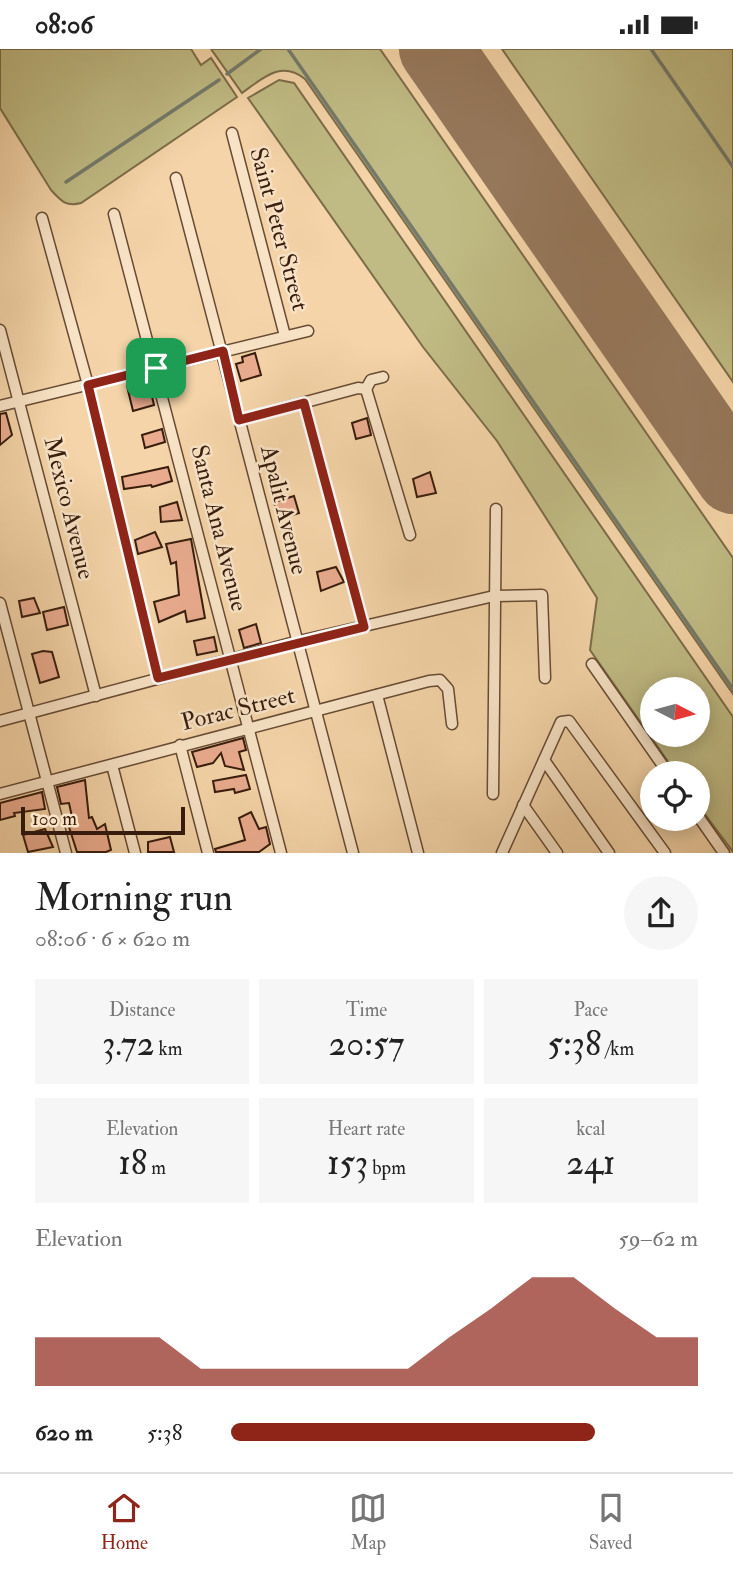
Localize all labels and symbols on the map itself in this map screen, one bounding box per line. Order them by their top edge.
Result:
street label: Saint Peter Street [242,144,316,314]
pin [126,338,186,398]
street label: Mexico Avenue [36,434,102,582]
street label: Apalit Avenue [253,441,315,578]
street label: Santa Ana Avenue [183,442,255,614]
north arrow [640,677,710,747]
street label: Porac Street [178,680,298,738]
scale bar [21,803,186,835]

